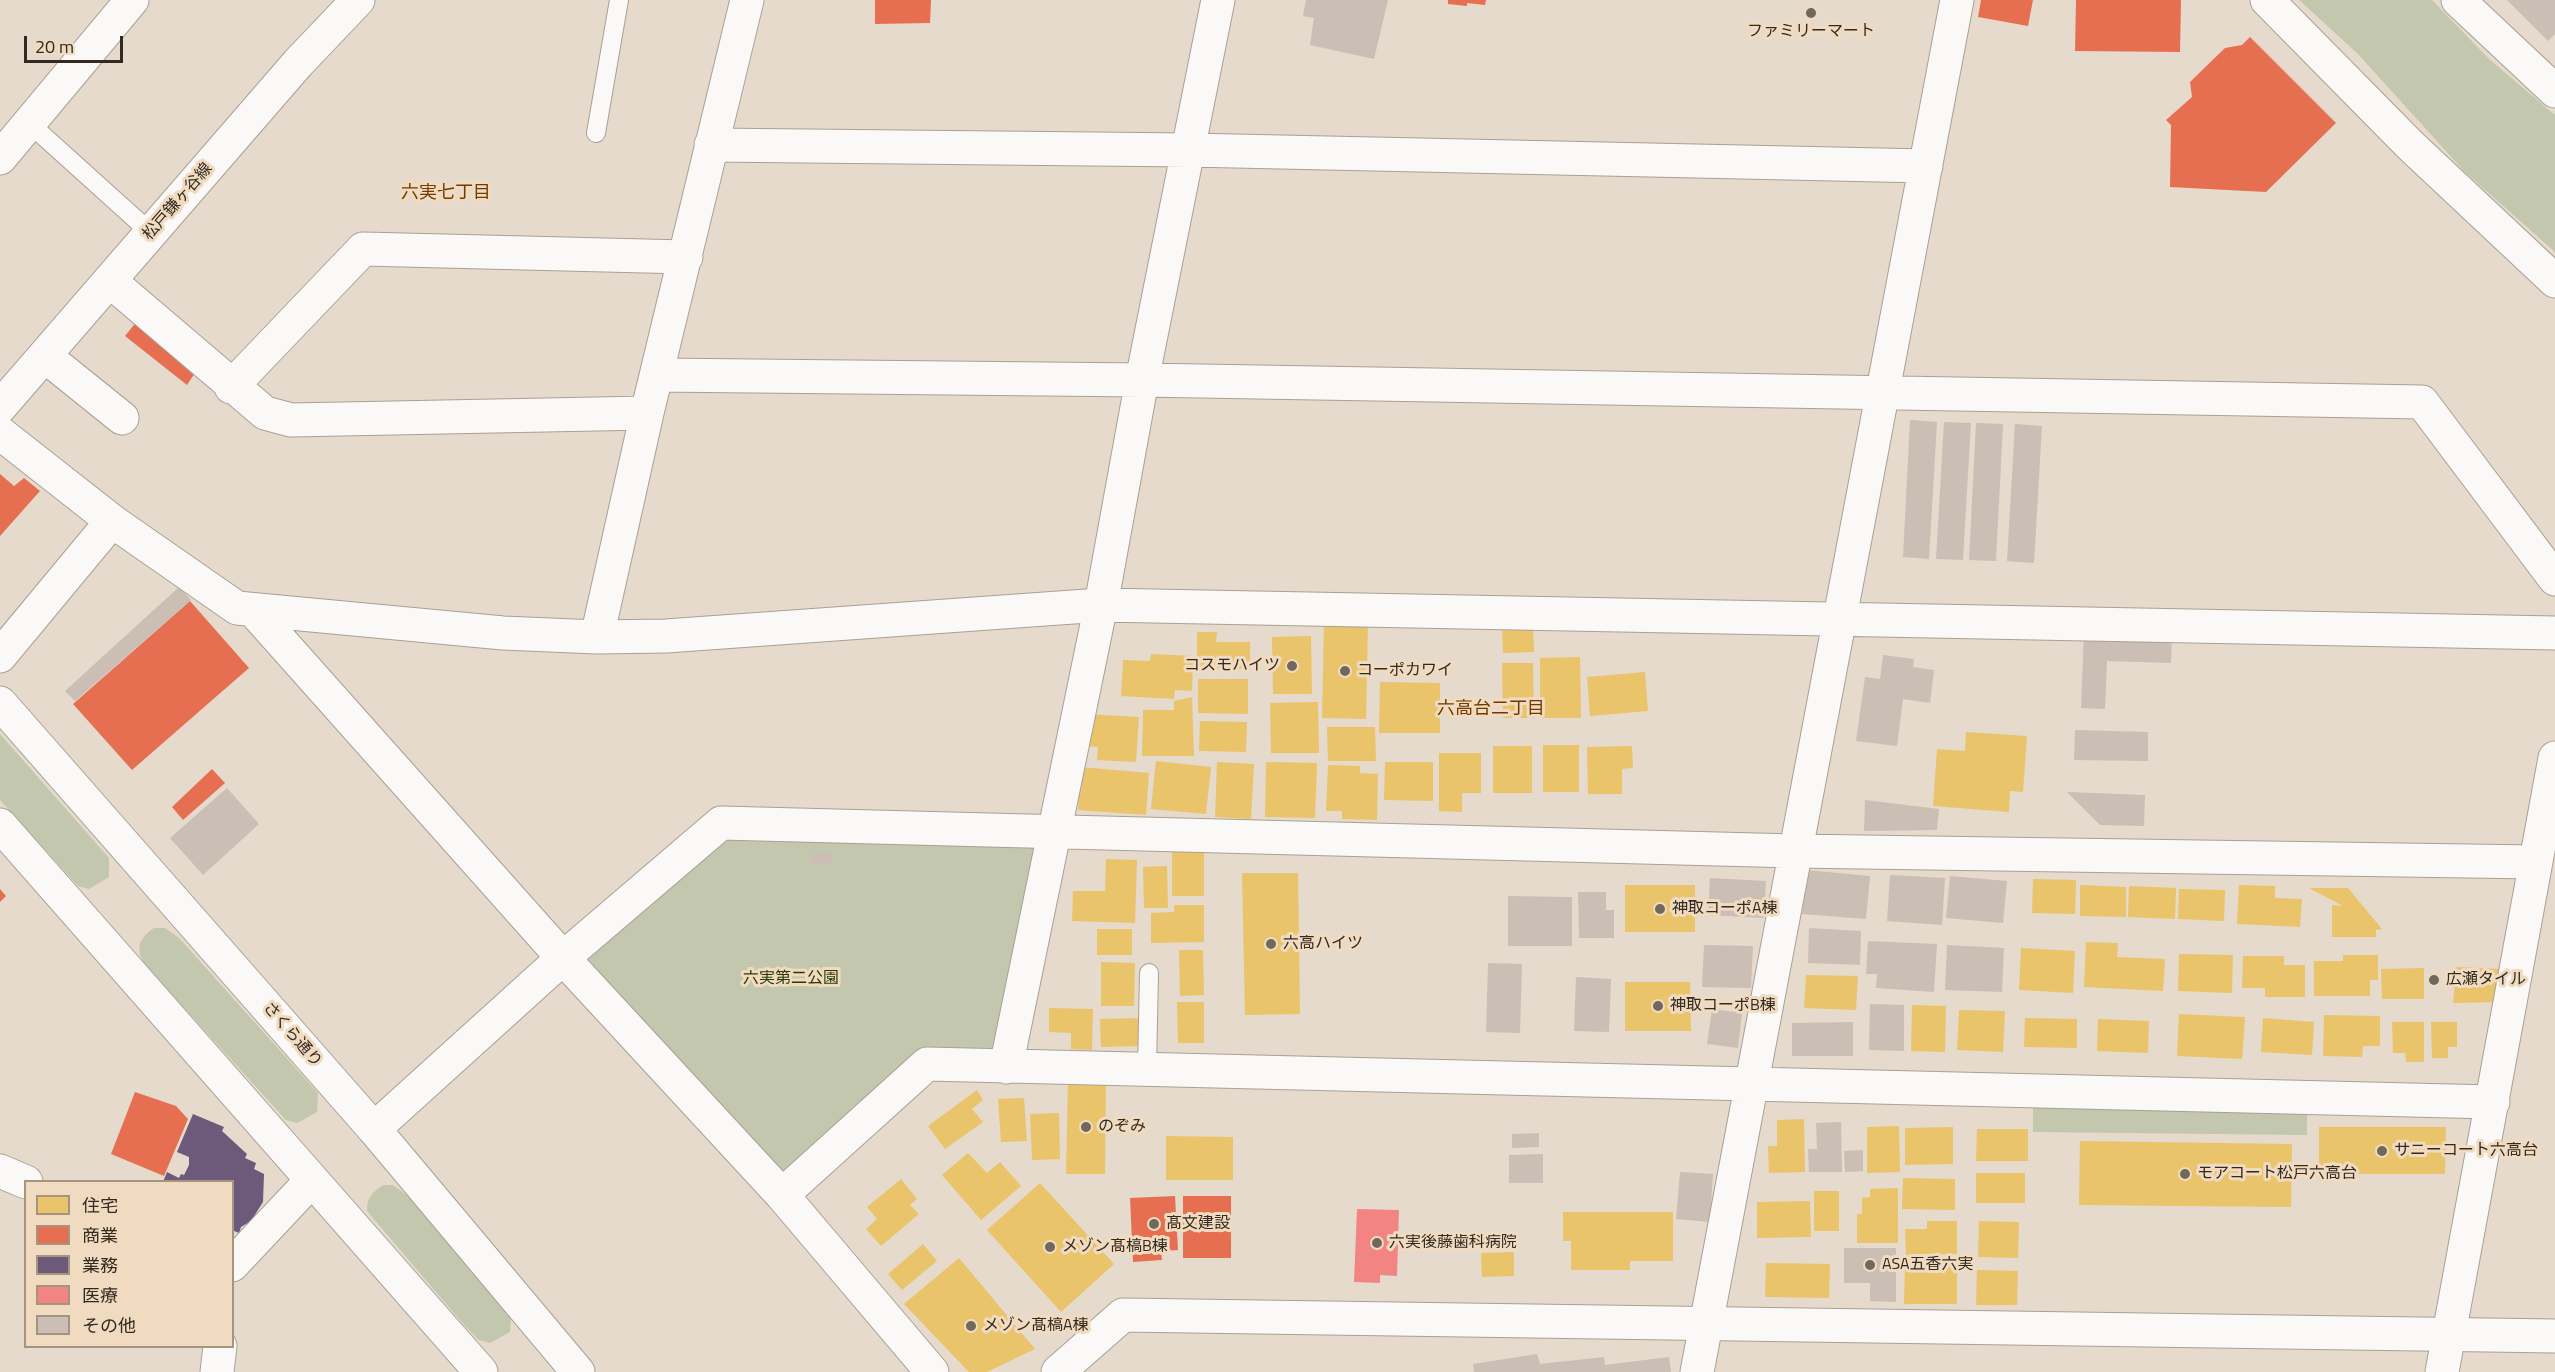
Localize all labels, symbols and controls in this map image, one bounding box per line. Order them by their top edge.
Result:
marker: ファミリーマート [1804,6,1818,20]
place label: ファミリーマート [1747,22,1875,42]
scale bar [27,24,126,62]
text: 20 m [35,33,74,60]
street label: 松戸鎌ヶ谷線 [139,159,217,245]
district label: 六実七丁目 [401,183,491,205]
place label: コスモハイツ [1184,656,1280,676]
marker: コスモハイツ [1285,659,1299,673]
place label: コーポカワイ [1357,661,1453,681]
marker: コーポカワイ [1338,664,1352,678]
district label: 六高台二丁目 [1437,699,1545,721]
place label: 神取コーポA棟 [1672,899,1778,919]
marker: 神取コーポA棟 [1653,902,1667,916]
place label: 六高ハイツ [1283,934,1363,954]
marker: 六高ハイツ [1264,937,1278,951]
park label: 六実第二公園 [743,969,839,989]
place label: 広瀬タイル [2446,970,2526,990]
marker: 広瀬タイル [2427,973,2441,987]
place label: 神取コーポB棟 [1670,996,1776,1016]
street label: さくら通り [259,999,325,1071]
marker: 神取コーポB棟 [1651,999,1665,1013]
place label: のぞみ [1098,1117,1146,1137]
marker: のぞみ [1079,1120,1093,1134]
place label: サニーコート六高台 [2394,1141,2538,1161]
marker: サニーコート六高台 [2375,1144,2389,1158]
place label: モアコート松戸六高台 [2197,1164,2357,1184]
marker: モアコート松戸六高台 [2178,1167,2192,1181]
legend [24,1180,234,1348]
text: 住宅 [82,1192,118,1219]
place label: 髙文建設 [1166,1214,1230,1234]
marker: 髙文建設 [1147,1217,1161,1231]
text: 商業 [82,1222,118,1249]
place label: 六実後藤歯科病院 [1389,1233,1517,1253]
marker: 六実後藤歯科病院 [1370,1236,1384,1250]
place label: メゾン髙槁B棟 [1062,1237,1168,1257]
marker: メゾン髙槁B棟 [1043,1240,1057,1254]
text: 業務 [82,1252,118,1279]
place label: ASA五香六実 [1882,1255,1973,1275]
marker: ASA五香六実 [1863,1258,1877,1272]
text: 医療 [82,1282,118,1309]
text: その他 [82,1312,136,1339]
place label: メゾン髙槁A棟 [983,1316,1089,1336]
marker: メゾン髙槁A棟 [964,1319,978,1333]

